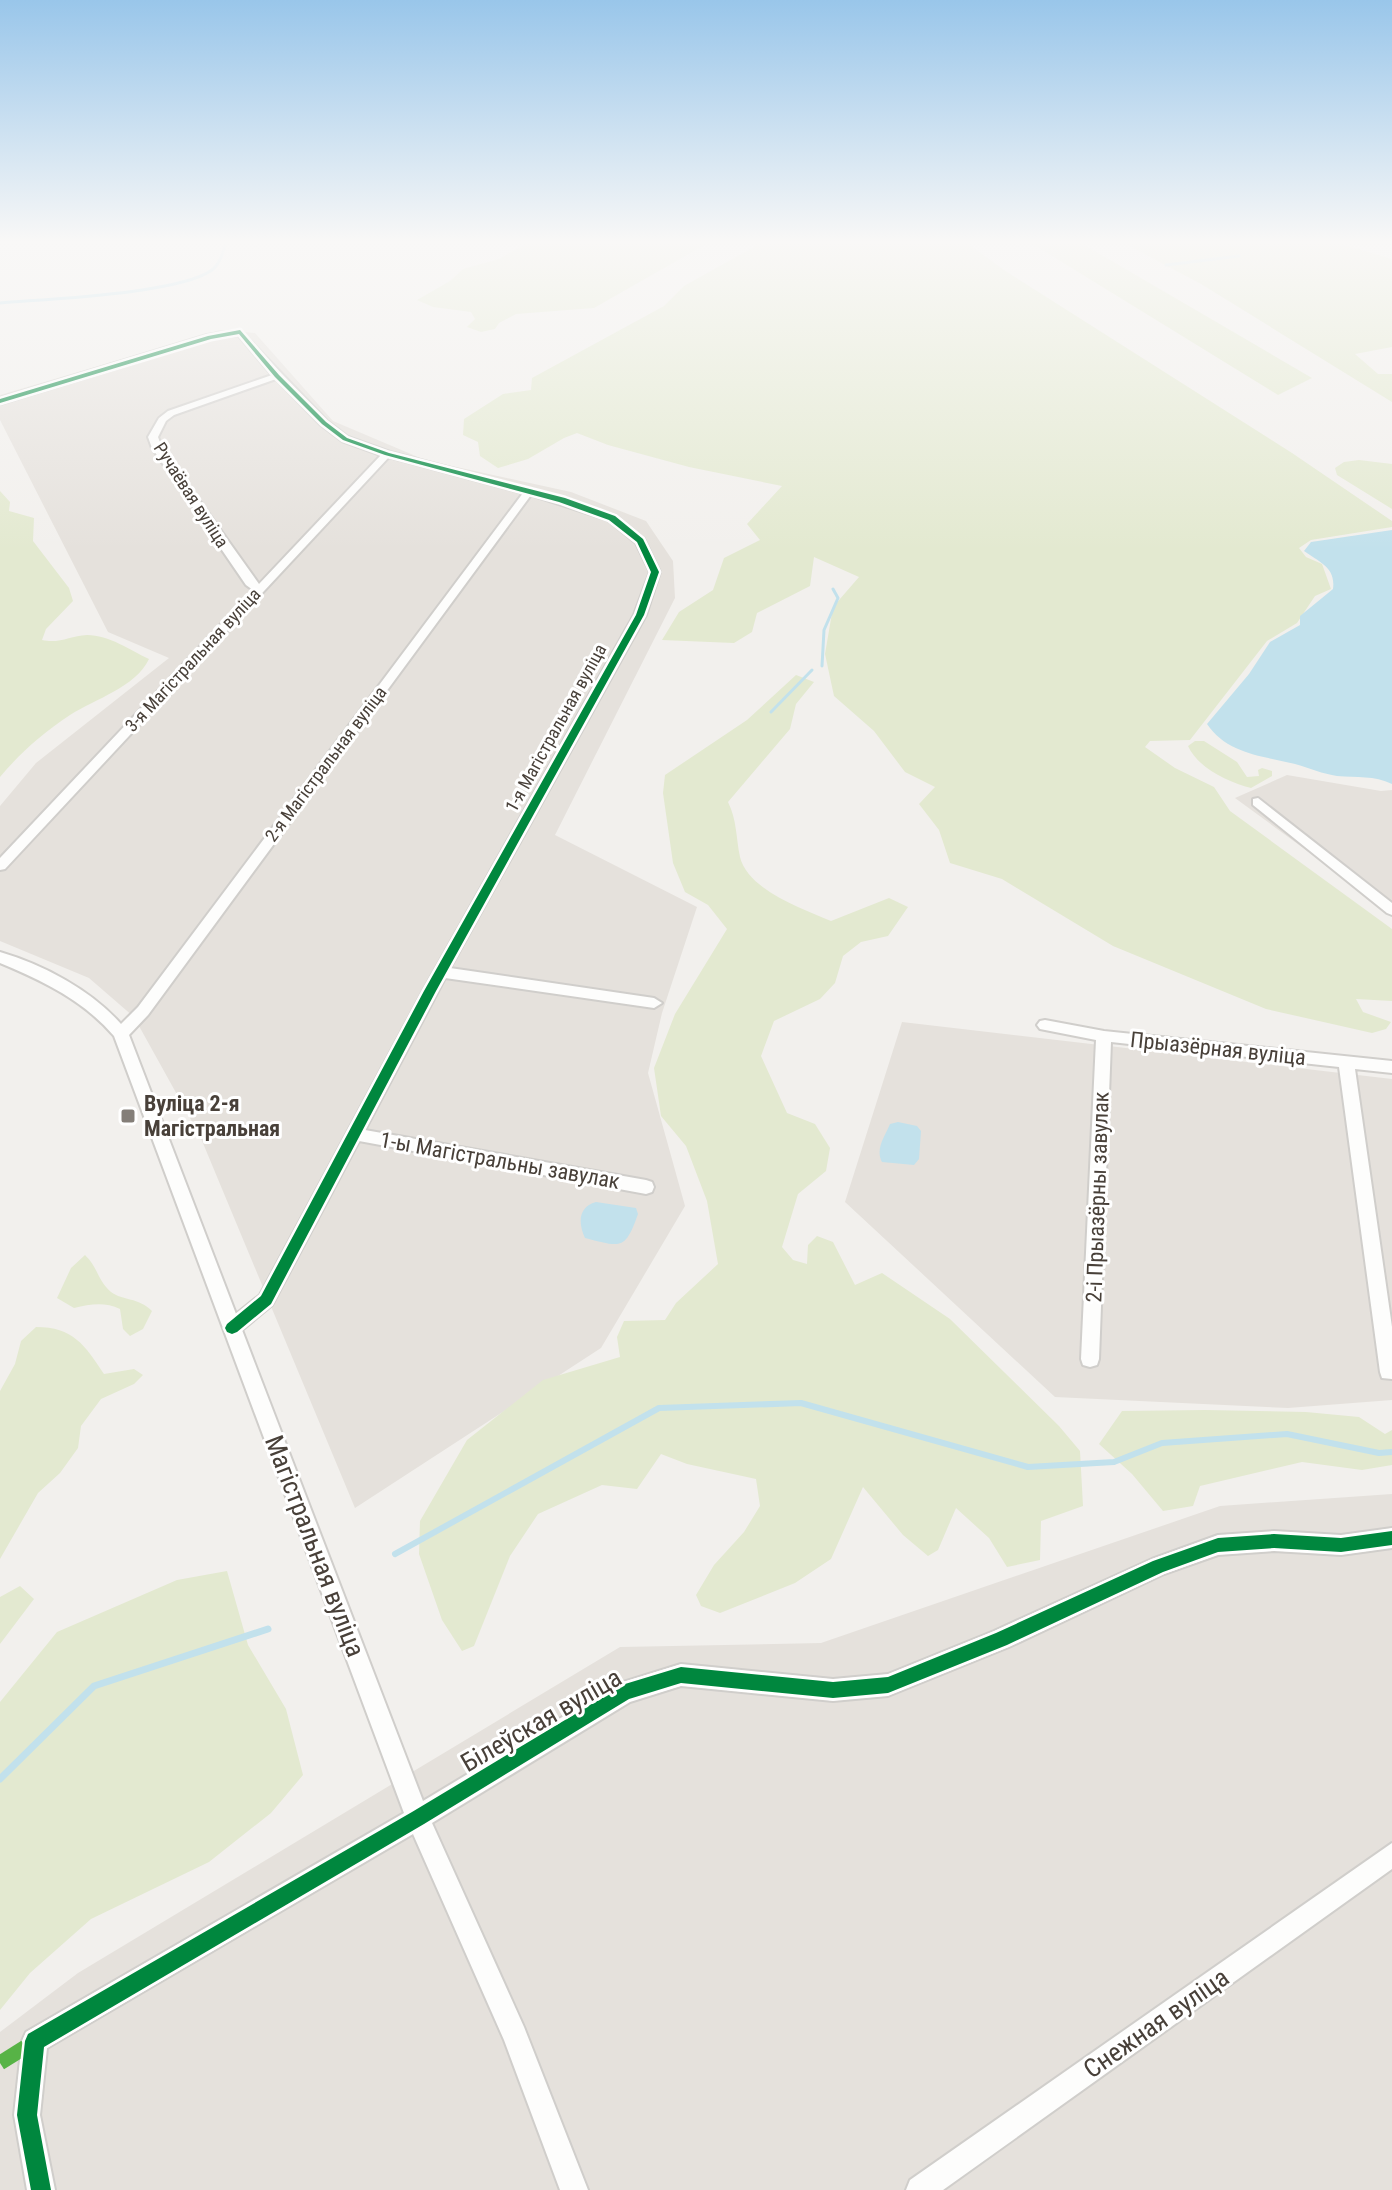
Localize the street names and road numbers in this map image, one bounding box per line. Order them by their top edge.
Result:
street label: Ручаёвая вуліца [150,438,233,551]
street label: 3-я Магістральная вуліца [121,584,265,736]
street label: 1-я Магістральная вуліца [501,640,610,815]
street label: 2-я Магістральная вуліца [260,682,391,845]
street label: Прыазёрная вуліца [1129,1027,1307,1070]
street label: 2-і Прыазёрны завулак [1081,1091,1114,1303]
street label: 1-ы Магістральны завулак [378,1127,622,1194]
street label: Магістральная вуліца [259,1431,371,1661]
street label: Білеўская вуліца [455,1662,627,1778]
street label: Снежная вуліца [1078,1962,1234,2084]

